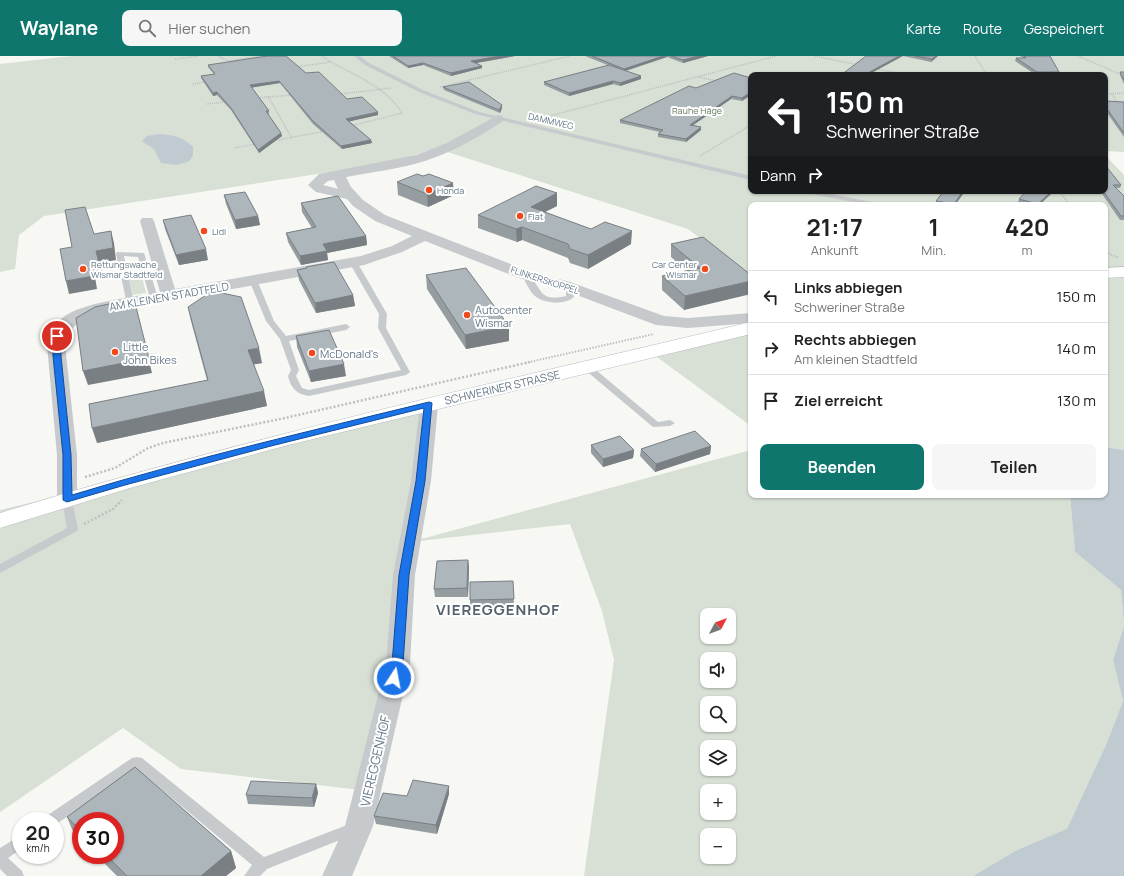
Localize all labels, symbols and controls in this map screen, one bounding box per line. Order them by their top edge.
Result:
search box [122,10,402,46]
text: Waylane [20,15,98,41]
icon: search [136,17,158,39]
text: Hier suchen [168,18,251,39]
text: Karte [906,19,941,38]
text: Route [963,19,1002,38]
text: Gespeichert [1024,19,1104,38]
text: 150 m [826,83,904,121]
icon: left [760,88,812,140]
park label: Rauhe Häge [672,104,722,117]
street label: DAMMWEG [527,109,576,133]
text: Schweriner Straße [826,119,979,143]
icon: right [804,164,826,186]
text: Dann [760,165,796,186]
place label: Honda [437,184,464,197]
marker: Honda [424,185,434,195]
place label: Fiat [528,210,544,223]
text: 21:17 [806,210,863,243]
text: 1 [929,210,939,243]
text: 420 [1005,210,1049,243]
marker: Fiat [515,211,525,221]
place label: Lidl [212,225,226,238]
marker: Lidl [199,226,209,236]
text: Ankunft [811,241,858,259]
text: Min. [921,241,946,259]
text: m [1022,241,1033,259]
place label: Rettungswache Wismar Stadtfeld [91,258,163,281]
place label: Car Center Wismar [652,258,698,281]
street label: FLINKERSKOPPEL [509,263,581,297]
marker: Rettungswache Wismar Stadtfeld [78,264,88,274]
marker: Car Center Wismar [700,264,710,274]
text: Links abbiegen [794,277,902,298]
street label: AM KLEINEN STADTFELD [108,278,230,314]
icon: left [760,286,782,308]
text: 150 m [1057,286,1096,307]
text: Schweriner Straße [794,298,905,316]
place label: Autocenter Wismar [475,302,533,330]
marker: Autocenter Wismar [462,310,472,320]
pin [40,319,74,353]
icon: arrive [46,325,68,347]
text: Rechts abbiegen [794,329,916,350]
icon: right [760,338,782,360]
text: 140 m [1056,338,1096,359]
place label: Little John Bikes [123,339,177,367]
place label: McDonald's [320,346,378,361]
marker: Little John Bikes [110,347,120,357]
marker: McDonald's [307,348,317,358]
text: Am kleinen Stadtfeld [794,350,917,368]
street label: SCHWERINER STRASSE [443,366,561,408]
icon: arrive [760,390,782,412]
text: Ziel erreicht [794,390,883,411]
text: 130 m [1057,390,1096,411]
button: Beenden [760,444,924,490]
button: Teilen [932,444,1096,490]
district label: VIEREGGENHOF [436,599,560,620]
north arrow [700,608,736,644]
map controls [700,608,736,864]
button: sound [700,652,736,688]
position arrow [373,657,415,699]
button: search [700,696,736,732]
street label: VIEREGGENHOF [356,713,394,808]
button: layers [700,740,736,776]
button: + [700,784,736,820]
speed limit sign: 30 [72,812,124,864]
text: 20 [25,819,51,846]
button: − [700,828,736,864]
text: km/h [26,841,50,855]

